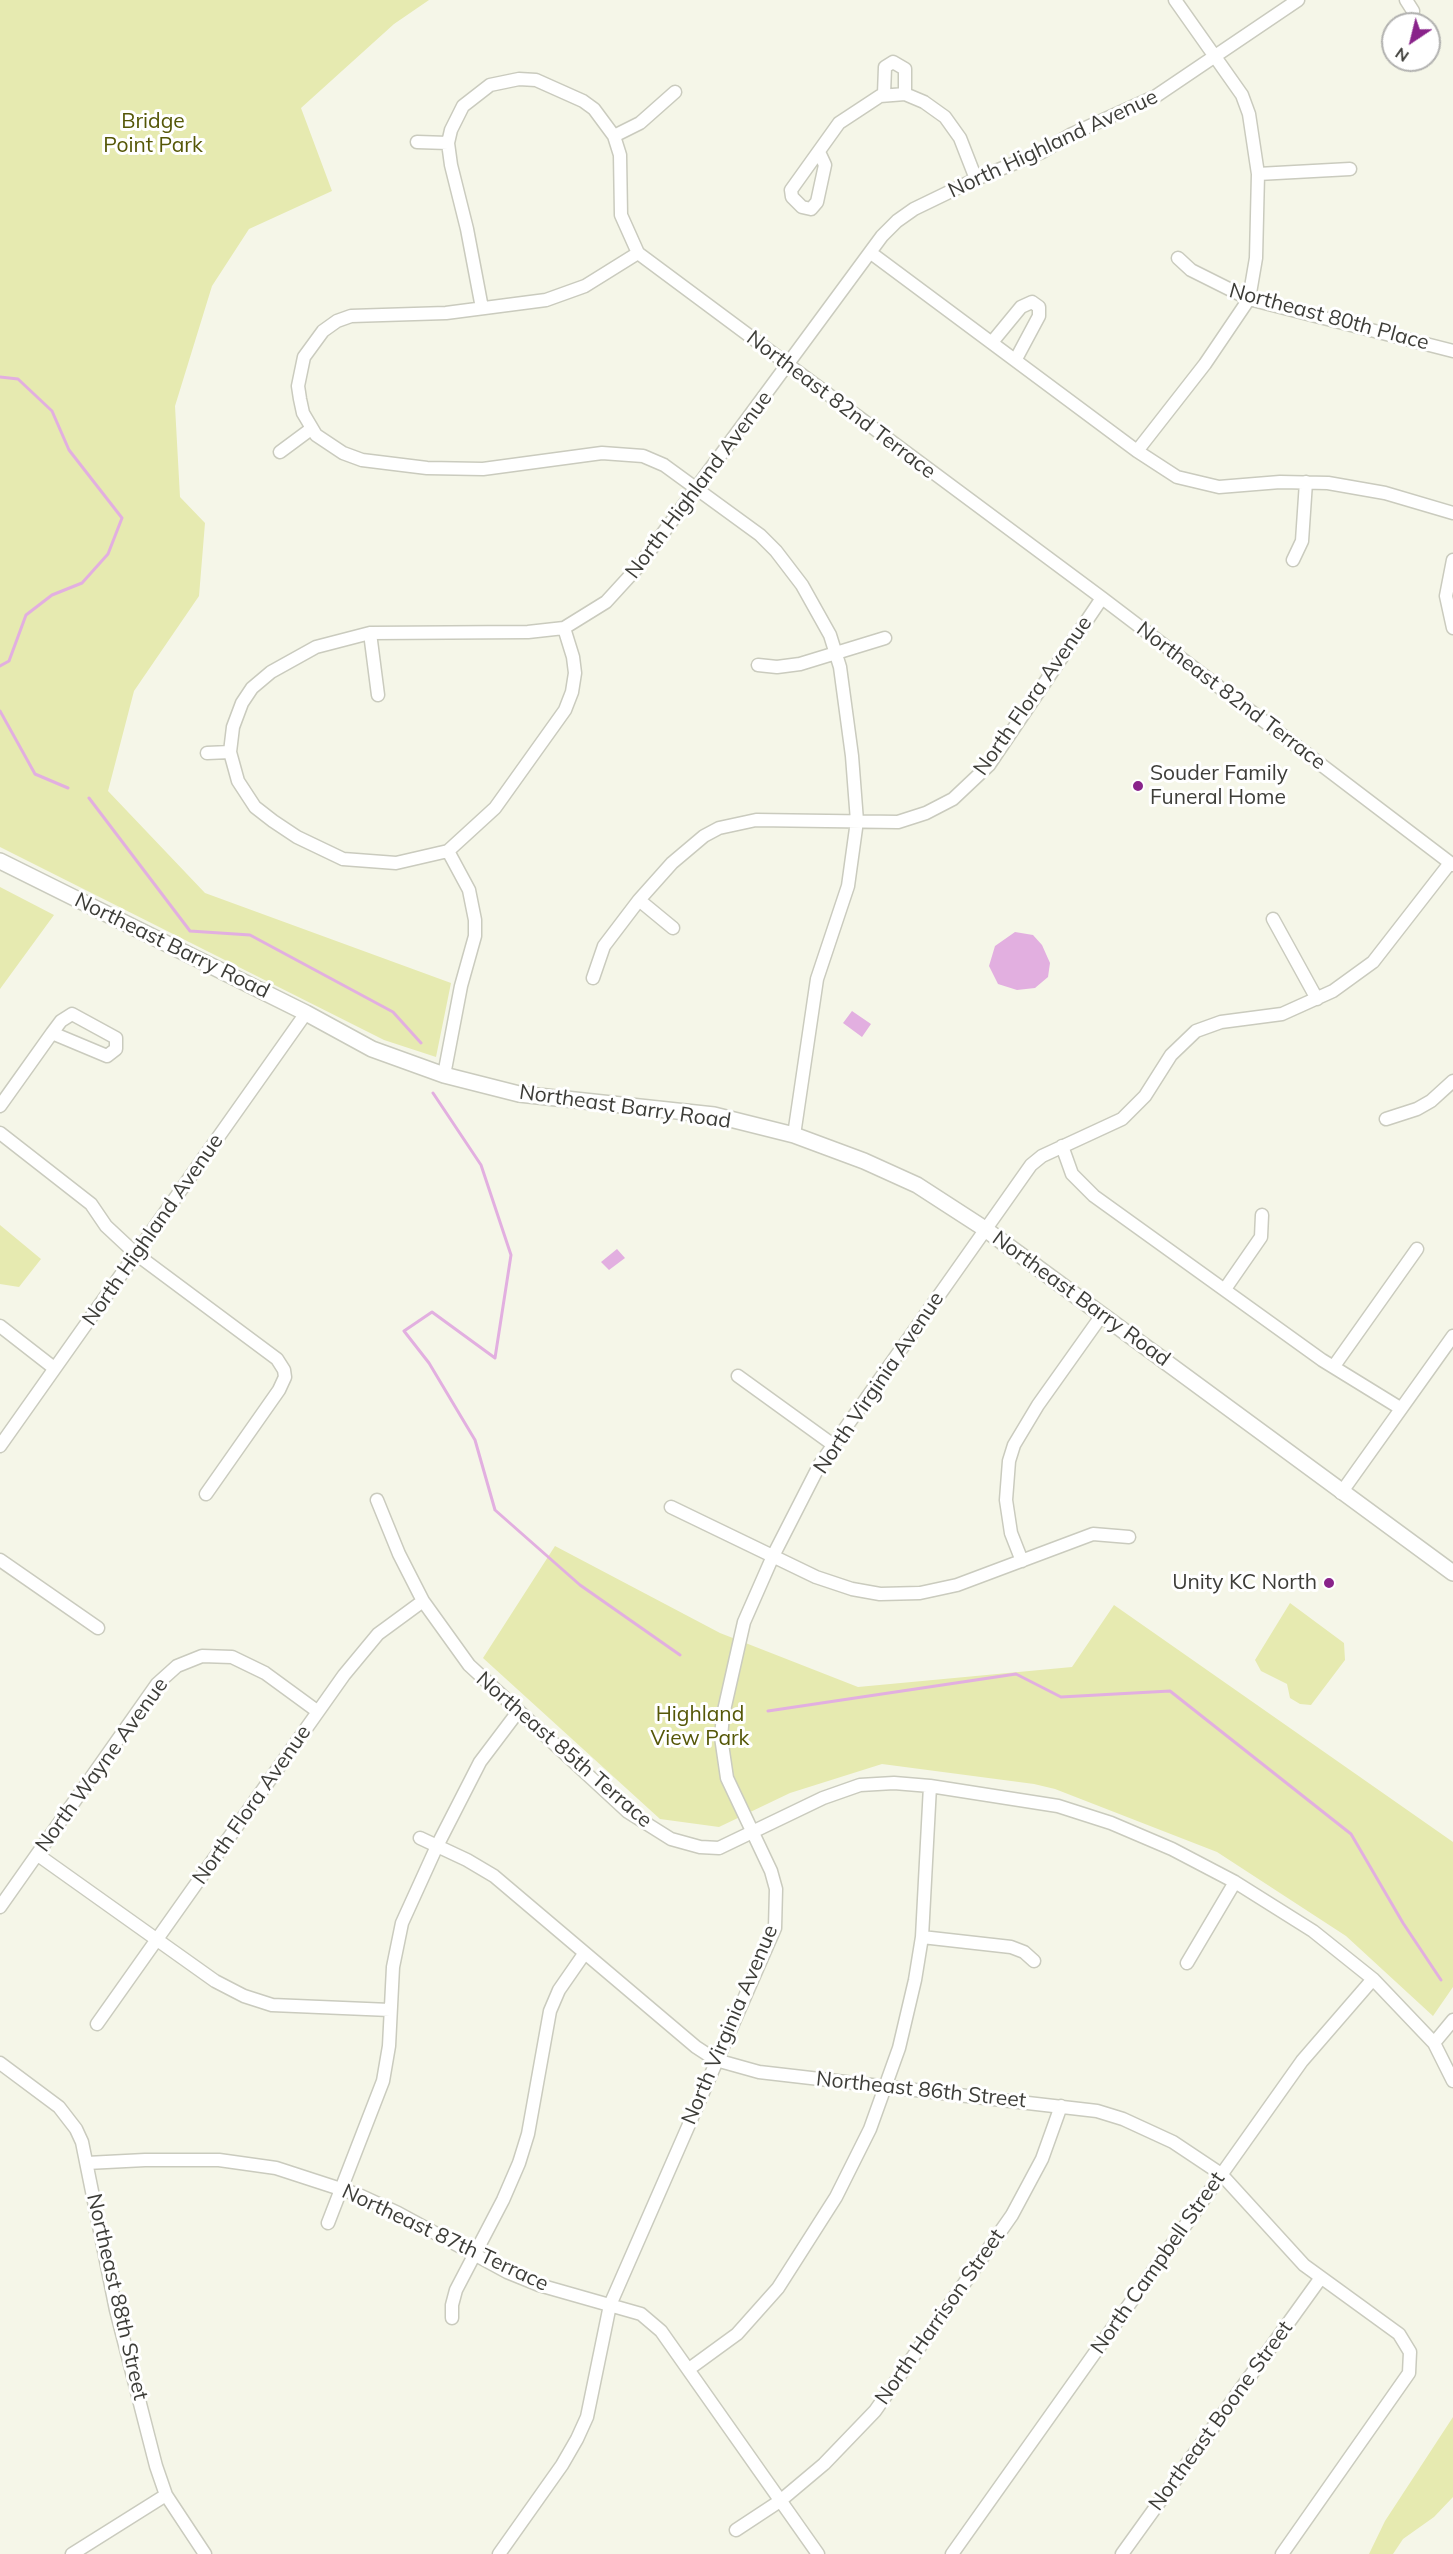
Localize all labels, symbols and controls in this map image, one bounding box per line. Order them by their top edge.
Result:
north arrow [1381,12,1441,72]
text: N [1391,43,1413,67]
street label: North Highland Avenue [944,84,1162,204]
park label: Bridge Point Park [103,109,203,159]
street label: Northeast 80th Place [1226,278,1432,356]
street label: Northeast 82nd Terrace [742,326,940,484]
street label: North Highland Avenue [620,386,778,584]
street label: North Flora Avenue [969,612,1097,780]
street label: Northeast 82nd Terrace [1132,617,1330,775]
place label: Souder Family Funeral Home [1150,761,1288,811]
marker: Souder Family Funeral Home [1131,779,1145,793]
street label: Northeast Barry Road [71,888,273,1004]
street label: Northeast Barry Road [518,1080,732,1134]
street label: North Highland Avenue [77,1129,229,1331]
street label: Northeast Barry Road [987,1226,1175,1372]
street label: North Virginia Avenue [809,1287,949,1479]
place label: Unity KC North [1172,1570,1317,1596]
marker: Unity KC North [1322,1576,1336,1590]
street label: Northeast 85th Terrace [471,1667,657,1833]
street label: North Wayne Avenue [30,1673,174,1857]
park label: Highland View Park [651,1702,749,1752]
street label: North Flora Avenue [188,1721,316,1889]
street label: North Virginia Avenue [677,1921,783,2129]
street label: Northeast 86th Street [815,2066,1027,2114]
street label: North Campbell Street [1086,2167,1230,2359]
street label: Northeast 87th Terrace [338,2179,552,2297]
street label: Northeast 88th Street [81,2191,153,2403]
street label: North Harrison Street [870,2225,1010,2409]
street label: Northeast Boone Street [1144,2316,1298,2516]

